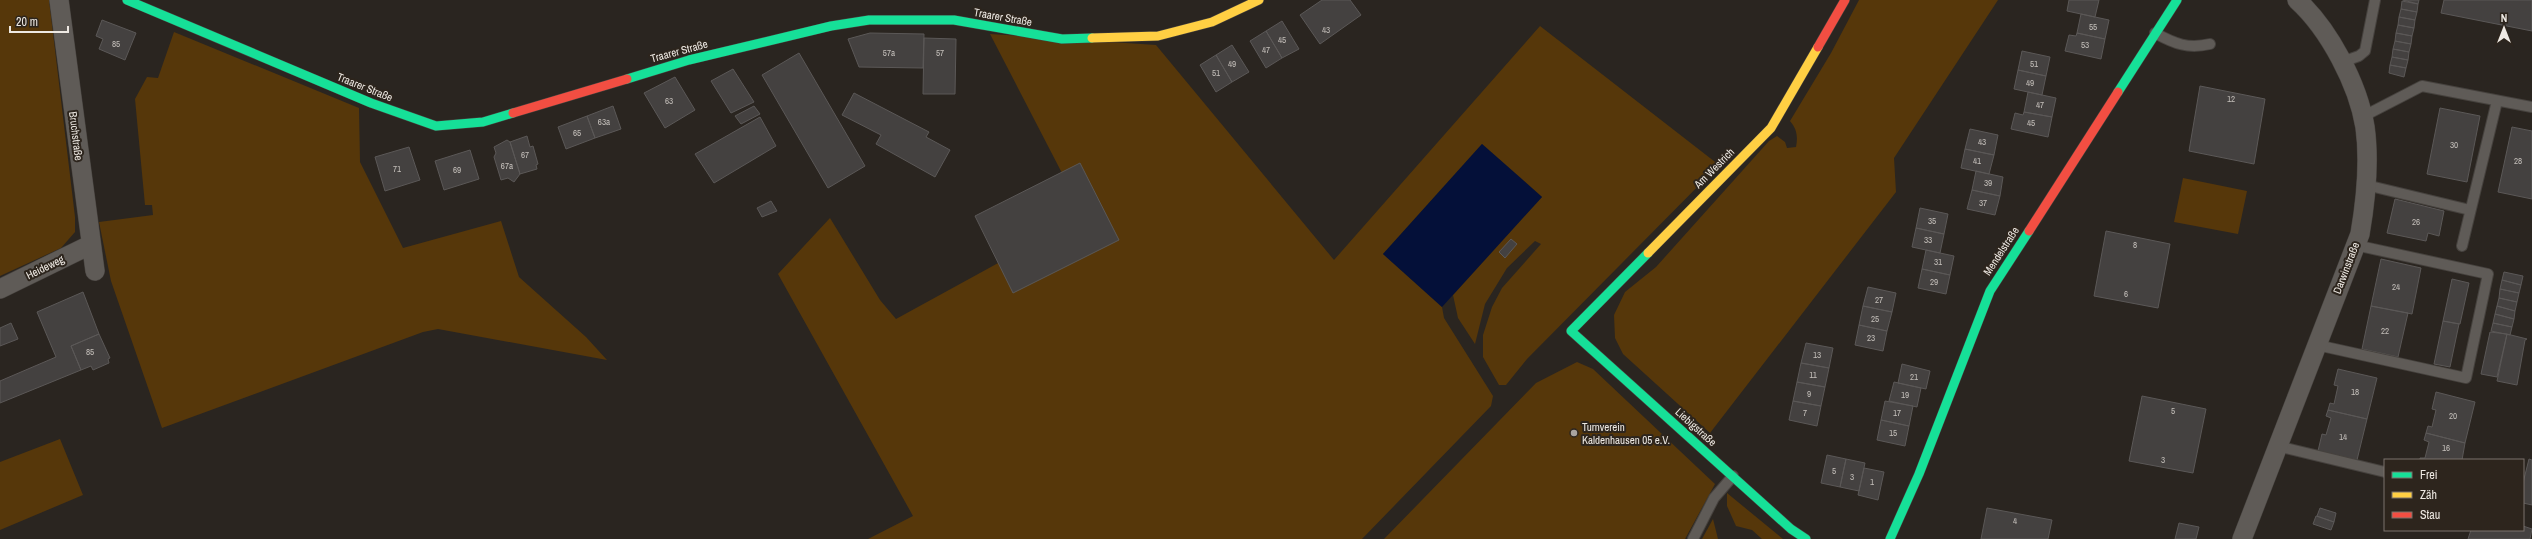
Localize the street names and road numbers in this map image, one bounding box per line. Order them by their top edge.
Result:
street label: Traarer Straße [973,5,1033,29]
street label: Traarer Straße [649,37,709,65]
street label: Traarer Straße [335,69,395,105]
street label: Bruchstraße [66,111,86,161]
street label: Am Westrich [1690,145,1737,192]
street label: Mendelstraße [1980,224,2022,278]
street label: Darwinstraße [2330,240,2362,296]
street label: Heideweg [24,252,66,282]
street label: Liebigstraße [1672,405,1720,449]

